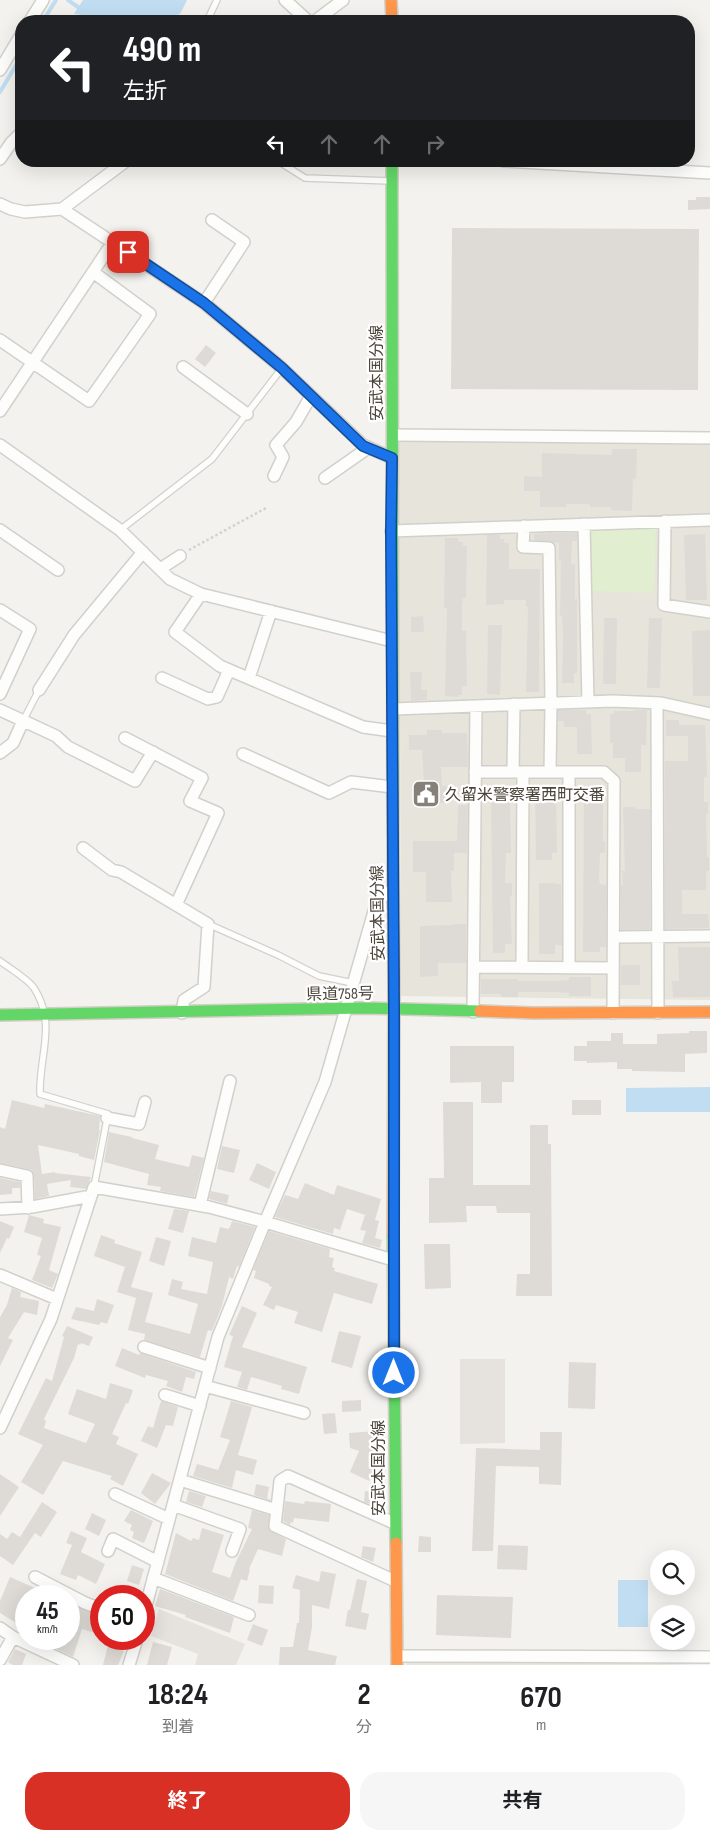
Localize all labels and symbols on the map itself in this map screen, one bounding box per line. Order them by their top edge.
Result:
pin [107,231,149,273]
street label: 安武本国分線 [368,325,387,421]
public building icon: 久留米警察署西町交番 [411,779,441,809]
place label: 久留米警察署西町交番 [445,786,605,805]
street label: 安武本国分線 [368,865,389,961]
street label: 県道758号 [306,984,374,1005]
position arrow [367,1346,419,1398]
street label: 安武本国分線 [370,1420,389,1516]
speed limit sign: 50 [90,1585,155,1650]

